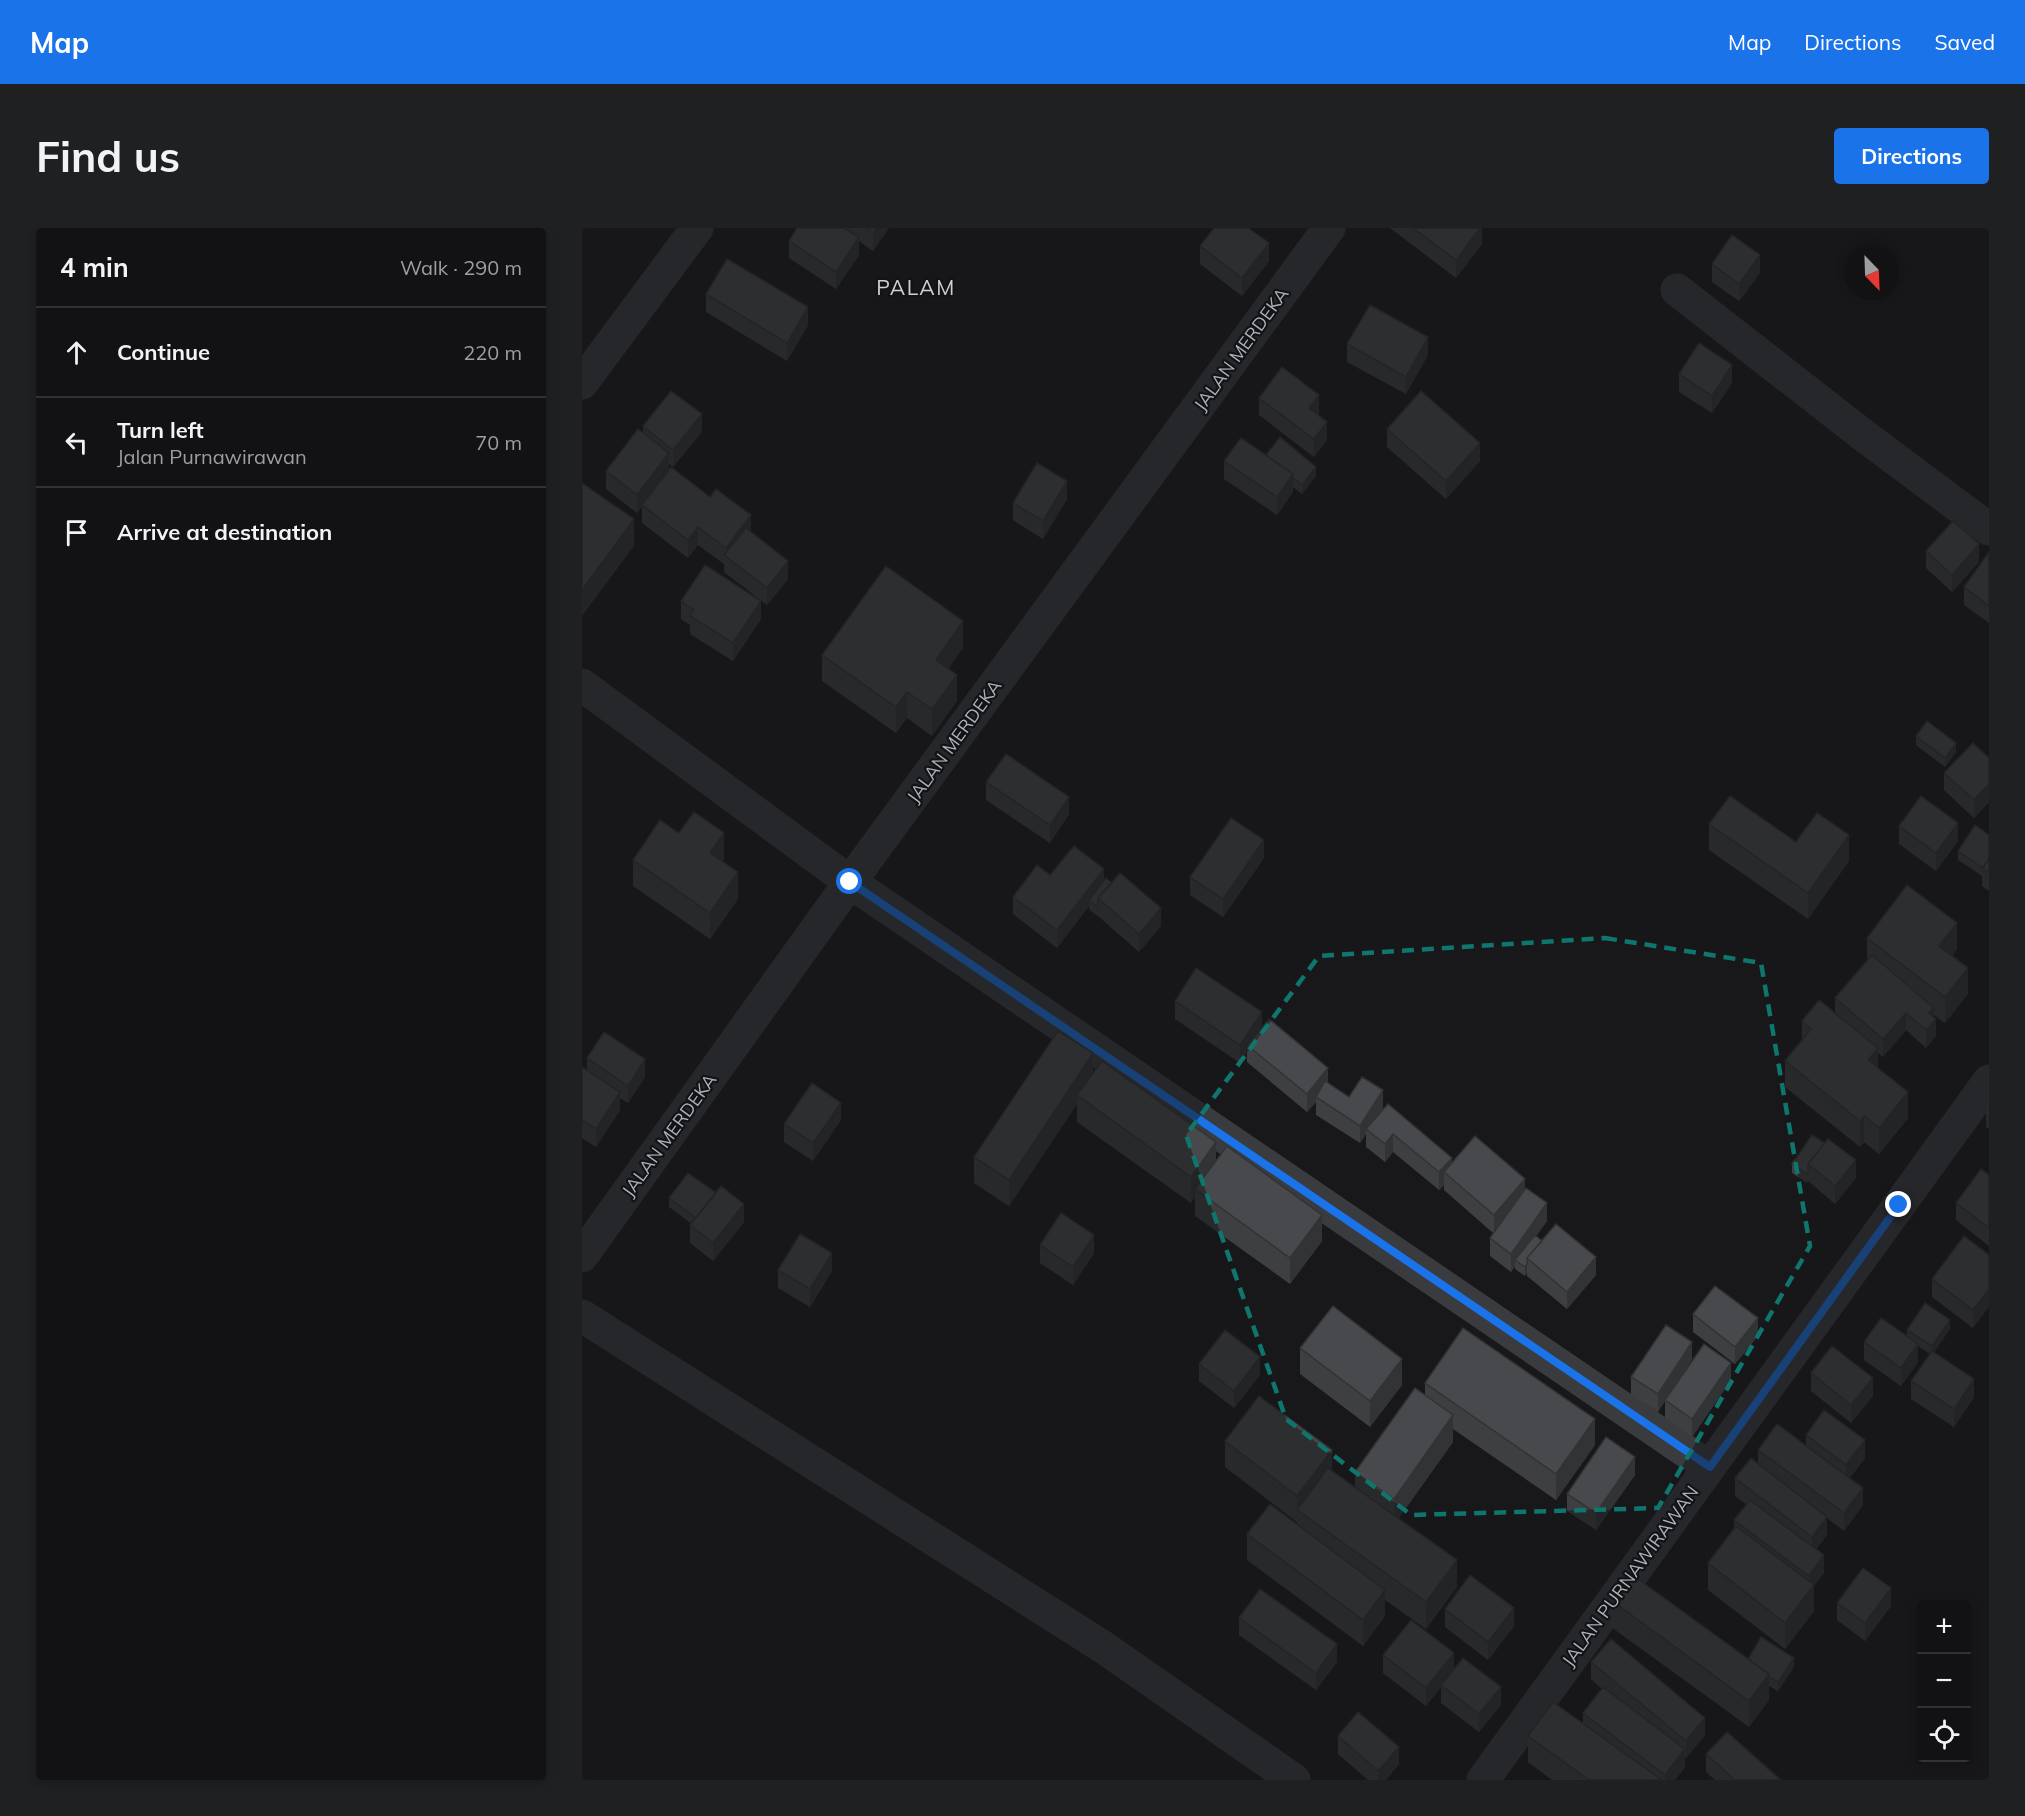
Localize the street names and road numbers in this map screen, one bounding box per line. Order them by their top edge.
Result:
street label: JALAN MERDEKA [1189,283,1293,415]
street label: JALAN MERDEKA [902,675,1006,807]
street label: JALAN MERDEKA [617,1069,721,1201]
street label: JALAN PURNAWIRAWAN [1557,1481,1703,1671]

